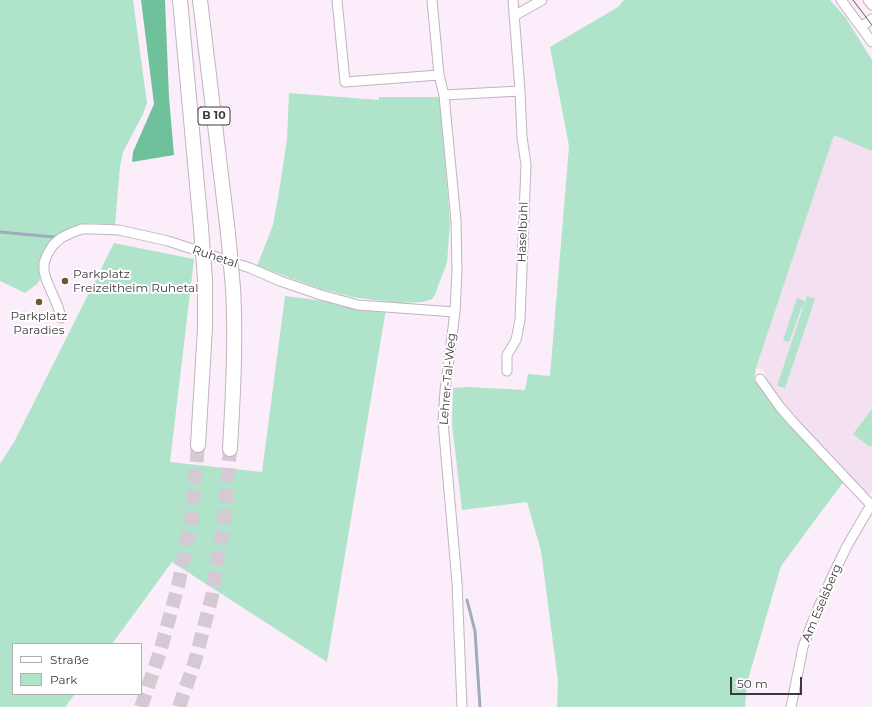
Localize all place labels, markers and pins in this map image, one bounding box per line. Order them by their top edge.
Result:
place label: Parkplatz Freizeitheim Ruhetal [73,267,198,295]
marker: Parkplatz Freizeitheim Ruhetal [60,276,70,286]
marker: Parkplatz Paradies [34,297,44,307]
place label: Parkplatz Paradies [11,309,67,337]

